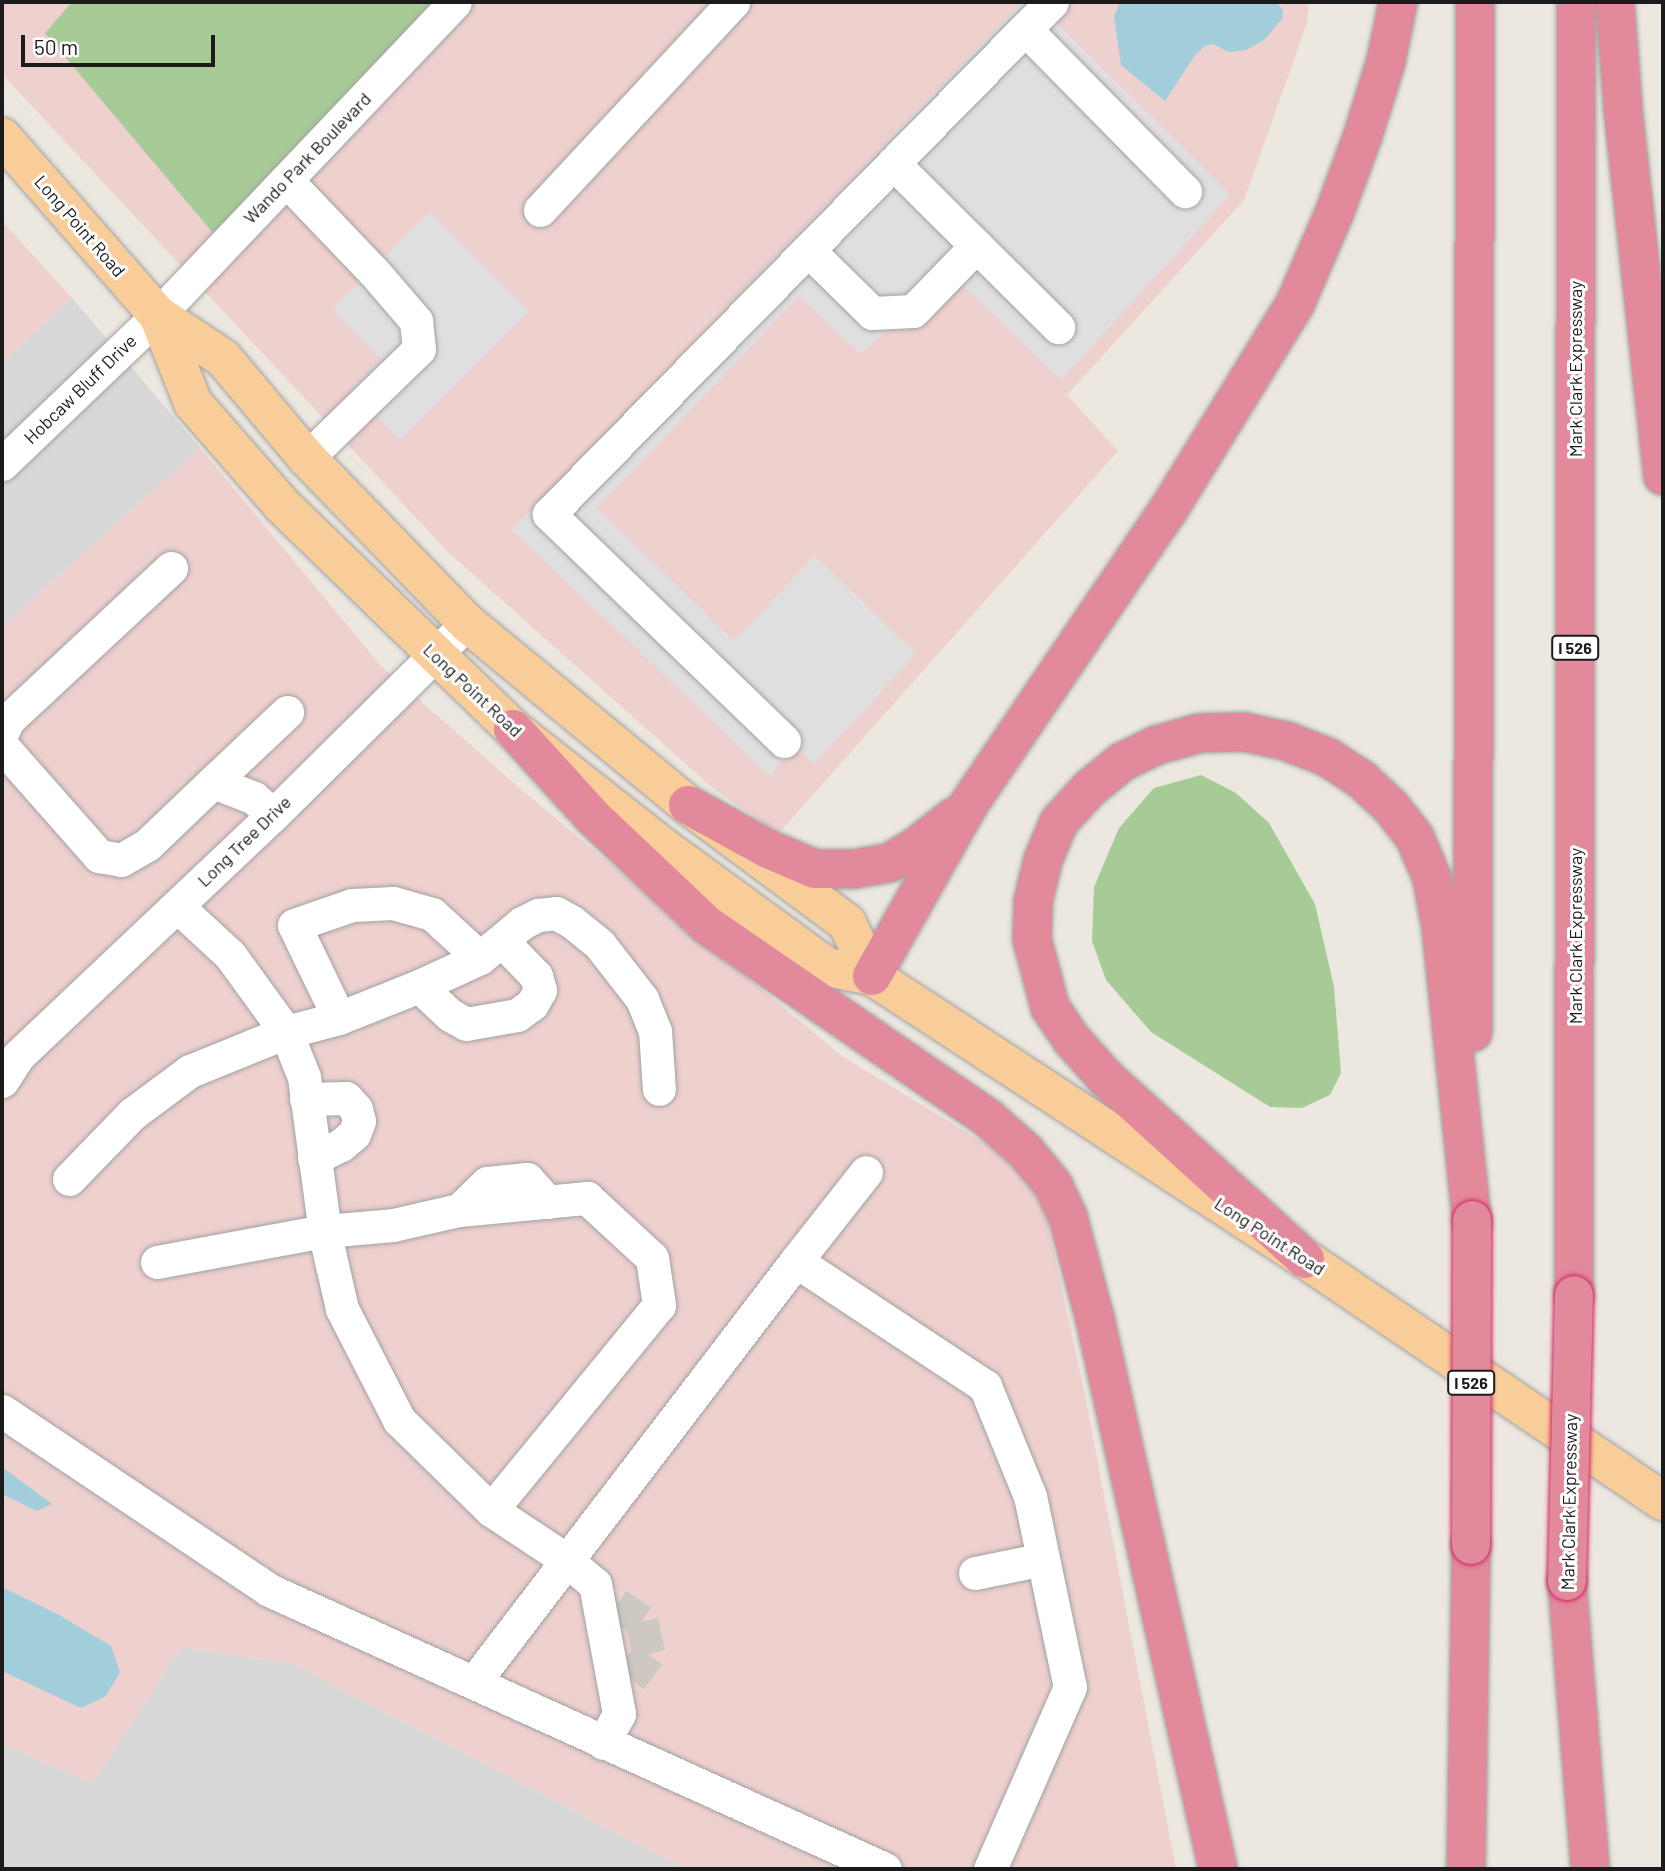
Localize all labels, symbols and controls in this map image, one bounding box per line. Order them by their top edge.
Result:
scale bar [24,21,219,65]
text: 50 m [34,34,78,59]
street label: Wando Park Boulevard [239,88,375,228]
street label: Long Point Road [30,171,130,281]
street label: Mark Clark Expressway [1564,281,1586,457]
street label: Hobcaw Bluff Drive [19,330,141,448]
road number: I 526 [1550,636,1600,660]
street label: Long Point Road [419,639,527,741]
street label: Long Tree Drive [193,791,295,891]
street label: Mark Clark Expressway [1564,848,1586,1024]
street label: Long Point Road [1211,1192,1329,1280]
road number: I 526 [1446,1371,1496,1396]
street label: Mark Clark Expressway [1557,1414,1581,1590]

